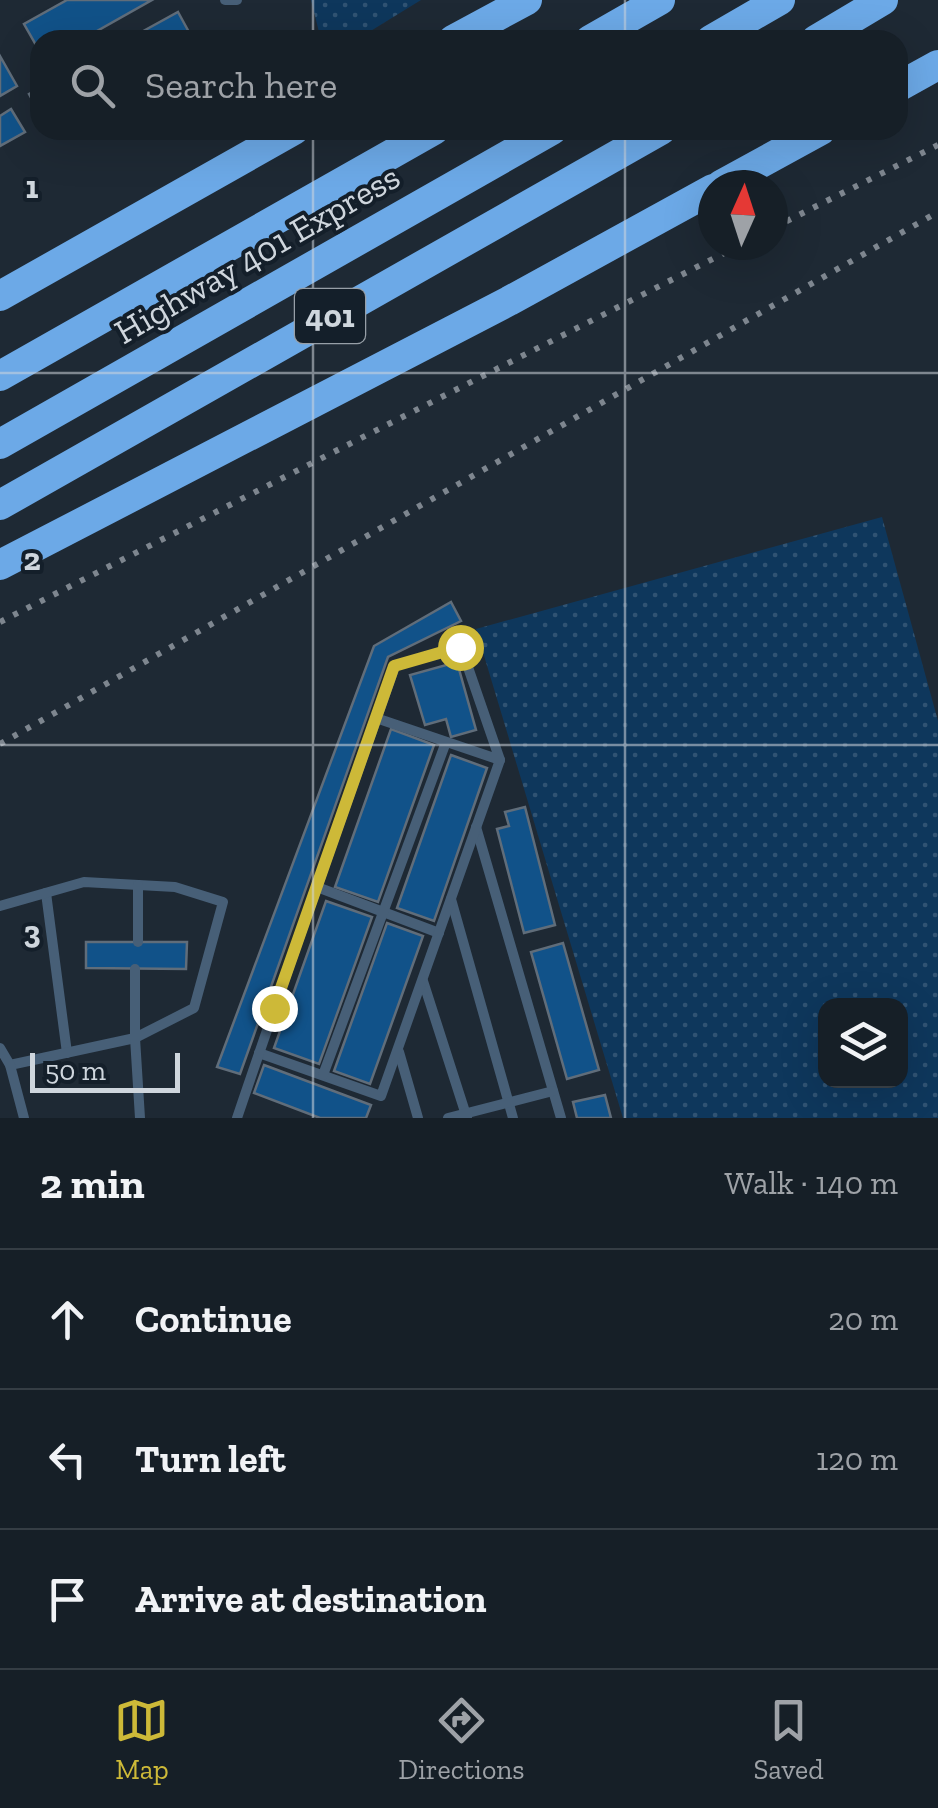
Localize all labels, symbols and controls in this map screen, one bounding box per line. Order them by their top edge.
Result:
search box [30,30,908,140]
icon: search [65,58,120,113]
text: Search here [145,62,337,108]
street label: Highway 401 Express [107,155,407,353]
text: 1 [26,168,39,206]
north arrow [698,170,788,260]
road number: 401 [295,289,365,343]
text: 2 [23,540,41,578]
route start [438,625,484,671]
text: 3 [23,913,41,951]
route end [252,986,298,1032]
map controls [818,998,908,1088]
button: layers [818,998,908,1088]
scale bar [30,1048,180,1092]
text: 50 m [45,1054,106,1087]
text: 2 min [40,1158,145,1209]
text: Walk · 140 m [724,1164,898,1202]
icon: ahead [40,1292,95,1347]
text: Continue [135,1296,292,1342]
text: 20 m [828,1300,898,1338]
icon: left [40,1432,95,1487]
text: Turn left [135,1436,286,1482]
text: 120 m [816,1440,898,1478]
icon: arrive [40,1572,95,1627]
text: Arrive at destination [135,1576,486,1622]
tab: Map [114,1693,169,1786]
tab: Directions [398,1693,525,1786]
tab: Saved [753,1693,824,1786]

